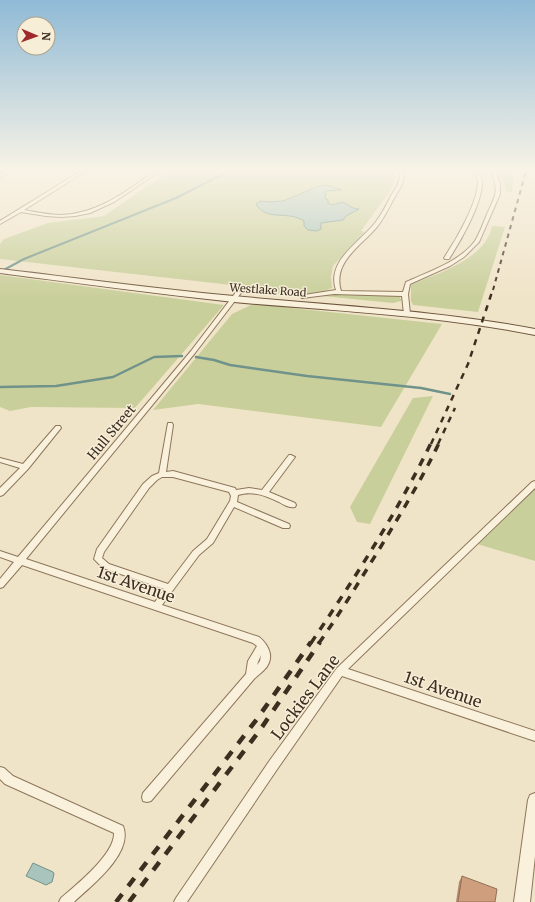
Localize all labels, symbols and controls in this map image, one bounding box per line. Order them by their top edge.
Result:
north arrow [16,16,56,56]
text: N [39,32,53,41]
street label: Westlake Road [228,280,307,300]
street label: Hull Street [83,401,139,463]
street label: 1st Avenue [94,561,178,607]
street label: Lockies Lane [267,651,343,743]
street label: 1st Avenue [401,666,485,712]

